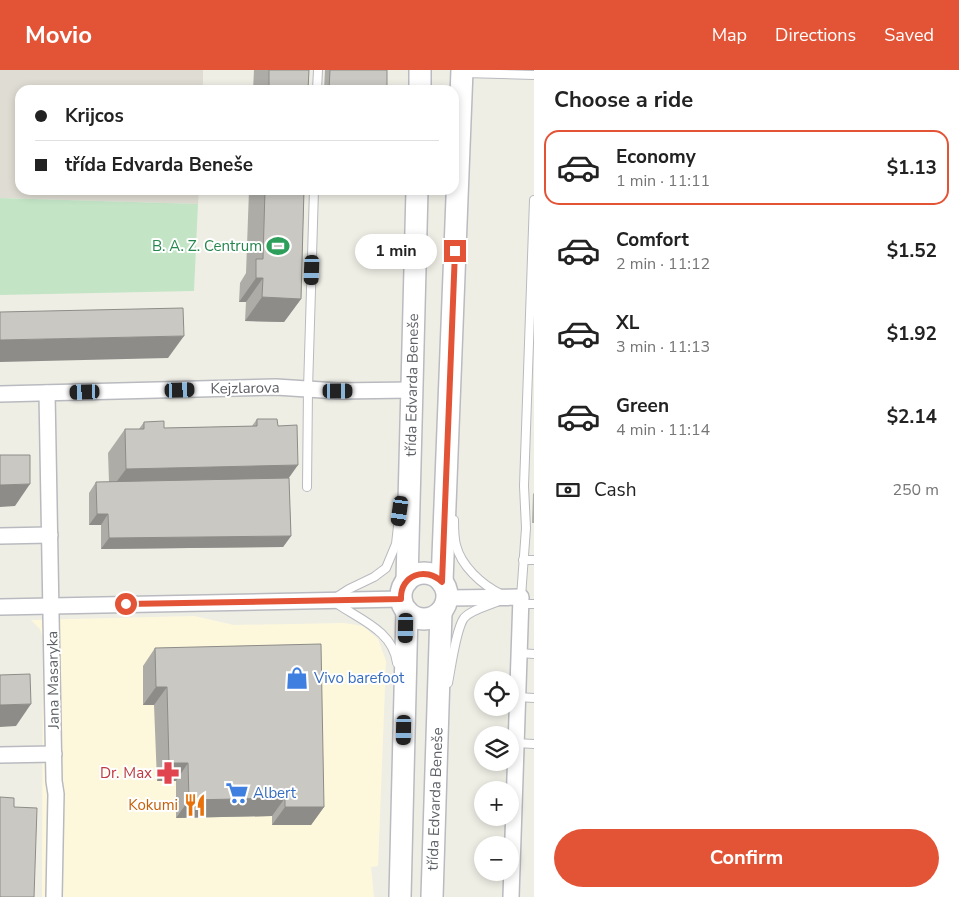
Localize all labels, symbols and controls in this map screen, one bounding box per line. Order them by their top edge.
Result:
text: Movio [25,19,92,51]
text: Map [712,23,747,47]
text: Directions [775,23,856,47]
text: Saved [884,23,934,47]
text: Choose a ride [554,85,693,115]
text: Krijcos [65,103,124,129]
text: Economy [616,144,696,170]
icon: car [556,145,601,190]
text: třída Edvarda Beneše [65,152,253,178]
text: $1.13 [887,155,937,181]
text: 1 min · 11:11 [616,170,710,192]
text: Comfort [616,227,689,253]
icon: car [556,228,601,273]
sports icon: B. A. Z. Centrum [265,233,291,259]
callout: 1 min [355,234,438,268]
place label: B. A. Z. Centrum [152,236,262,256]
text: $1.52 [887,238,937,264]
text: 1 min [375,240,417,262]
route end [444,240,466,262]
text: 2 min · 11:12 [616,253,710,275]
car [303,255,320,285]
text: XL [616,310,639,336]
icon: car [556,311,601,356]
street label: třída Edvarda Beneše [401,313,423,457]
text: $1.92 [887,321,937,347]
text: 3 min · 11:13 [616,336,710,358]
street label: Kejzlarova [210,377,280,399]
car [164,382,195,398]
car [69,384,100,400]
car [323,384,353,399]
text: Green [616,393,669,419]
icon: car [556,394,601,439]
text: $2.14 [887,404,937,430]
text: 4 min · 11:14 [616,419,710,441]
icon: cash [554,476,582,504]
text: Cash [594,477,636,503]
text: 250 m [892,479,939,501]
car [390,495,409,527]
route start [115,593,137,615]
car [398,613,413,643]
street label: Jana Masaryka [42,631,64,730]
shop icon: Vivo barefoot [284,665,310,691]
place label: Vivo barefoot [313,668,405,688]
map controls [474,671,519,881]
button: locate [474,671,519,716]
car [396,715,411,745]
button: layers [474,726,519,771]
street label: třída Edvarda Beneše [423,727,447,871]
pharmacy icon: Dr. Max [155,760,181,786]
place label: Dr. Max [100,763,152,783]
supermarket icon: Albert [224,780,250,806]
button: + [474,781,519,826]
place label: Albert [253,783,297,803]
restaurant icon: Kokumi [182,792,208,818]
place label: Kokumi [128,795,178,815]
button: Confirm [554,829,939,887]
button: − [474,836,519,881]

